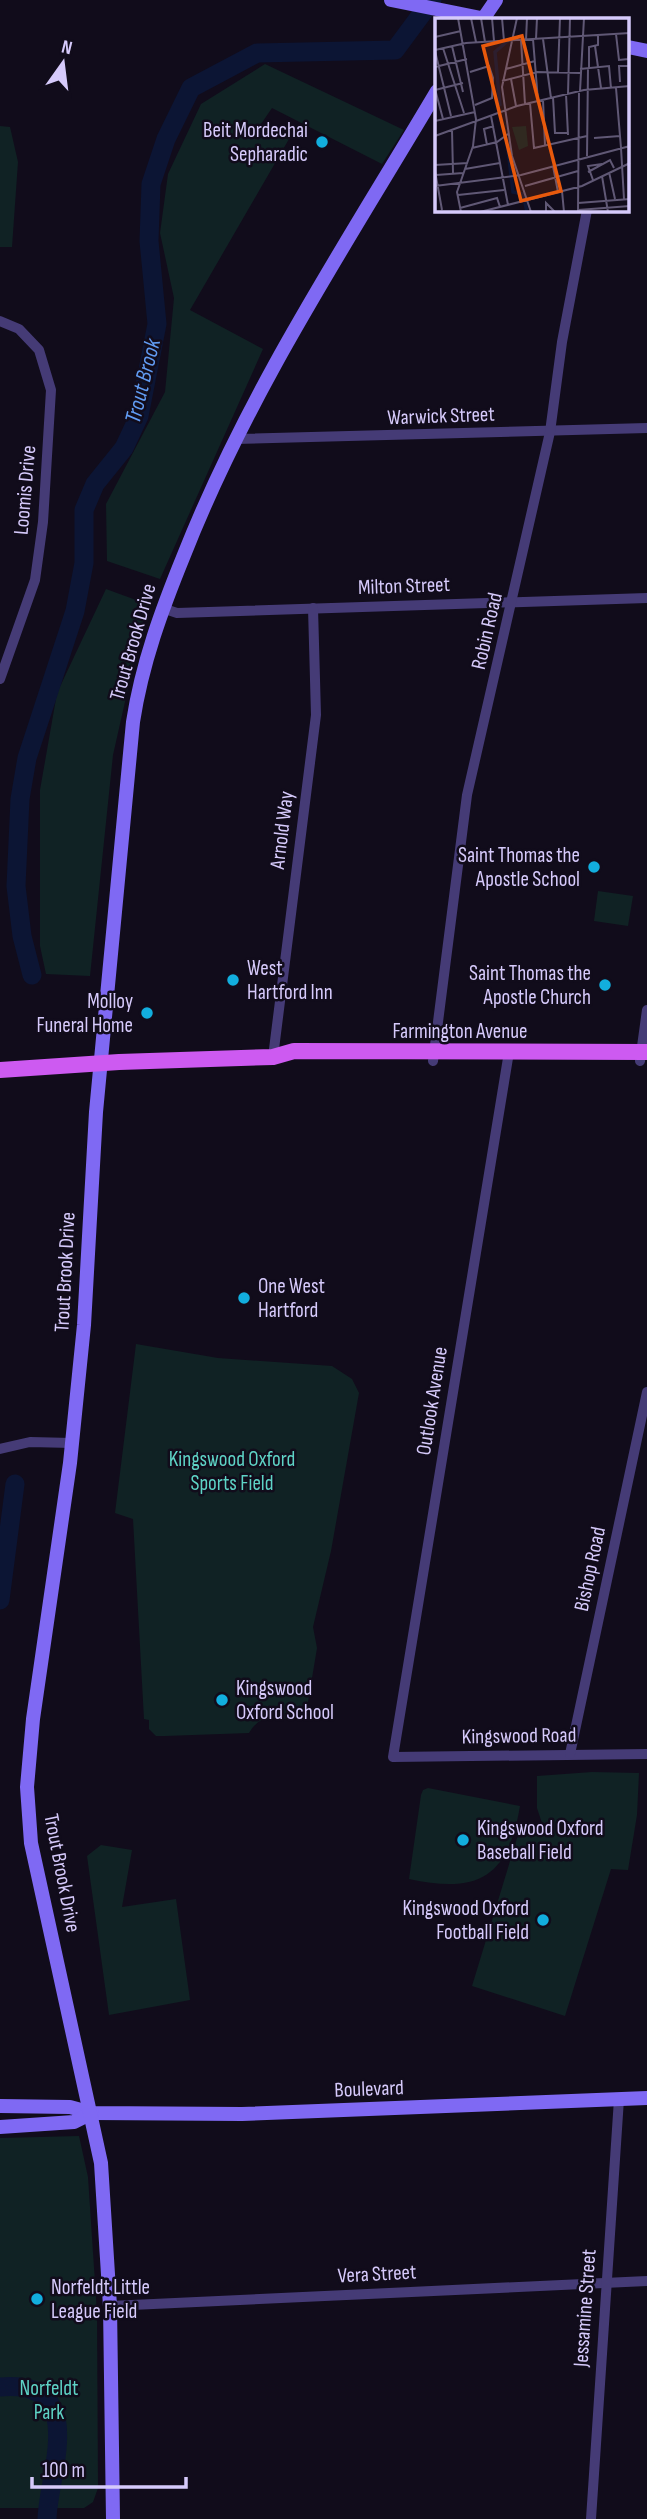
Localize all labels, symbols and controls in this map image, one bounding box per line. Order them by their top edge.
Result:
inset map [435,18,630,212]
north arrow [28,28,98,98]
text: N [59,36,74,60]
place label: Beit Mordechai Sepharadic [203,118,308,167]
marker: Beit Mordechai Sepharadic [314,134,330,150]
water label: Trout Brook [119,334,167,426]
street label: Warwick Street [387,402,495,430]
street label: Loomis Drive [9,444,41,536]
street label: Milton Street [358,572,450,600]
street label: Trout Brook Drive [104,581,162,703]
street label: Robin Road [466,590,508,672]
street label: Arnold Way [265,790,299,871]
place label: Saint Thomas the Apostle School [458,843,580,892]
marker: Saint Thomas the Apostle School [586,859,602,875]
place label: West Hartford Inn [247,956,333,1005]
place label: Saint Thomas the Apostle Church [469,961,591,1010]
marker: West Hartford Inn [225,972,241,988]
marker: Saint Thomas the Apostle Church [597,977,613,993]
place label: Molloy Funeral Home [37,989,133,1038]
marker: Molloy Funeral Home [139,1005,155,1021]
street label: Farmington Avenue [393,1019,528,1044]
street label: Trout Brook Drive [49,1211,81,1333]
place label: One West Hartford [258,1274,325,1323]
marker: One West Hartford [236,1290,252,1306]
street label: Outlook Avenue [411,1345,453,1457]
park label: Kingswood Oxford Sports Field [169,1447,295,1496]
street label: Bishop Road [569,1525,611,1613]
place label: Kingswood Oxford School [236,1676,334,1725]
marker: Kingswood Oxford School [214,1692,230,1708]
street label: Kingswood Road [461,1723,577,1749]
street label: Trout Brook Drive [38,1812,86,1934]
place label: Kingswood Oxford Baseball Field [477,1816,604,1865]
marker: Kingswood Oxford Baseball Field [455,1832,471,1848]
place label: Kingswood Oxford Football Field [402,1896,529,1945]
marker: Kingswood Oxford Football Field [535,1912,551,1928]
street label: Boulevard [334,2075,404,2103]
street label: Jessamine Street [568,2248,602,2369]
street label: Vera Street [337,2259,417,2289]
place label: Norfeldt Little League Field [51,2275,150,2324]
marker: Norfeldt Little League Field [29,2291,45,2307]
park label: Norfeldt Park [20,2376,78,2425]
scale bar [32,2446,186,2490]
text: 100 m [42,2458,85,2483]

